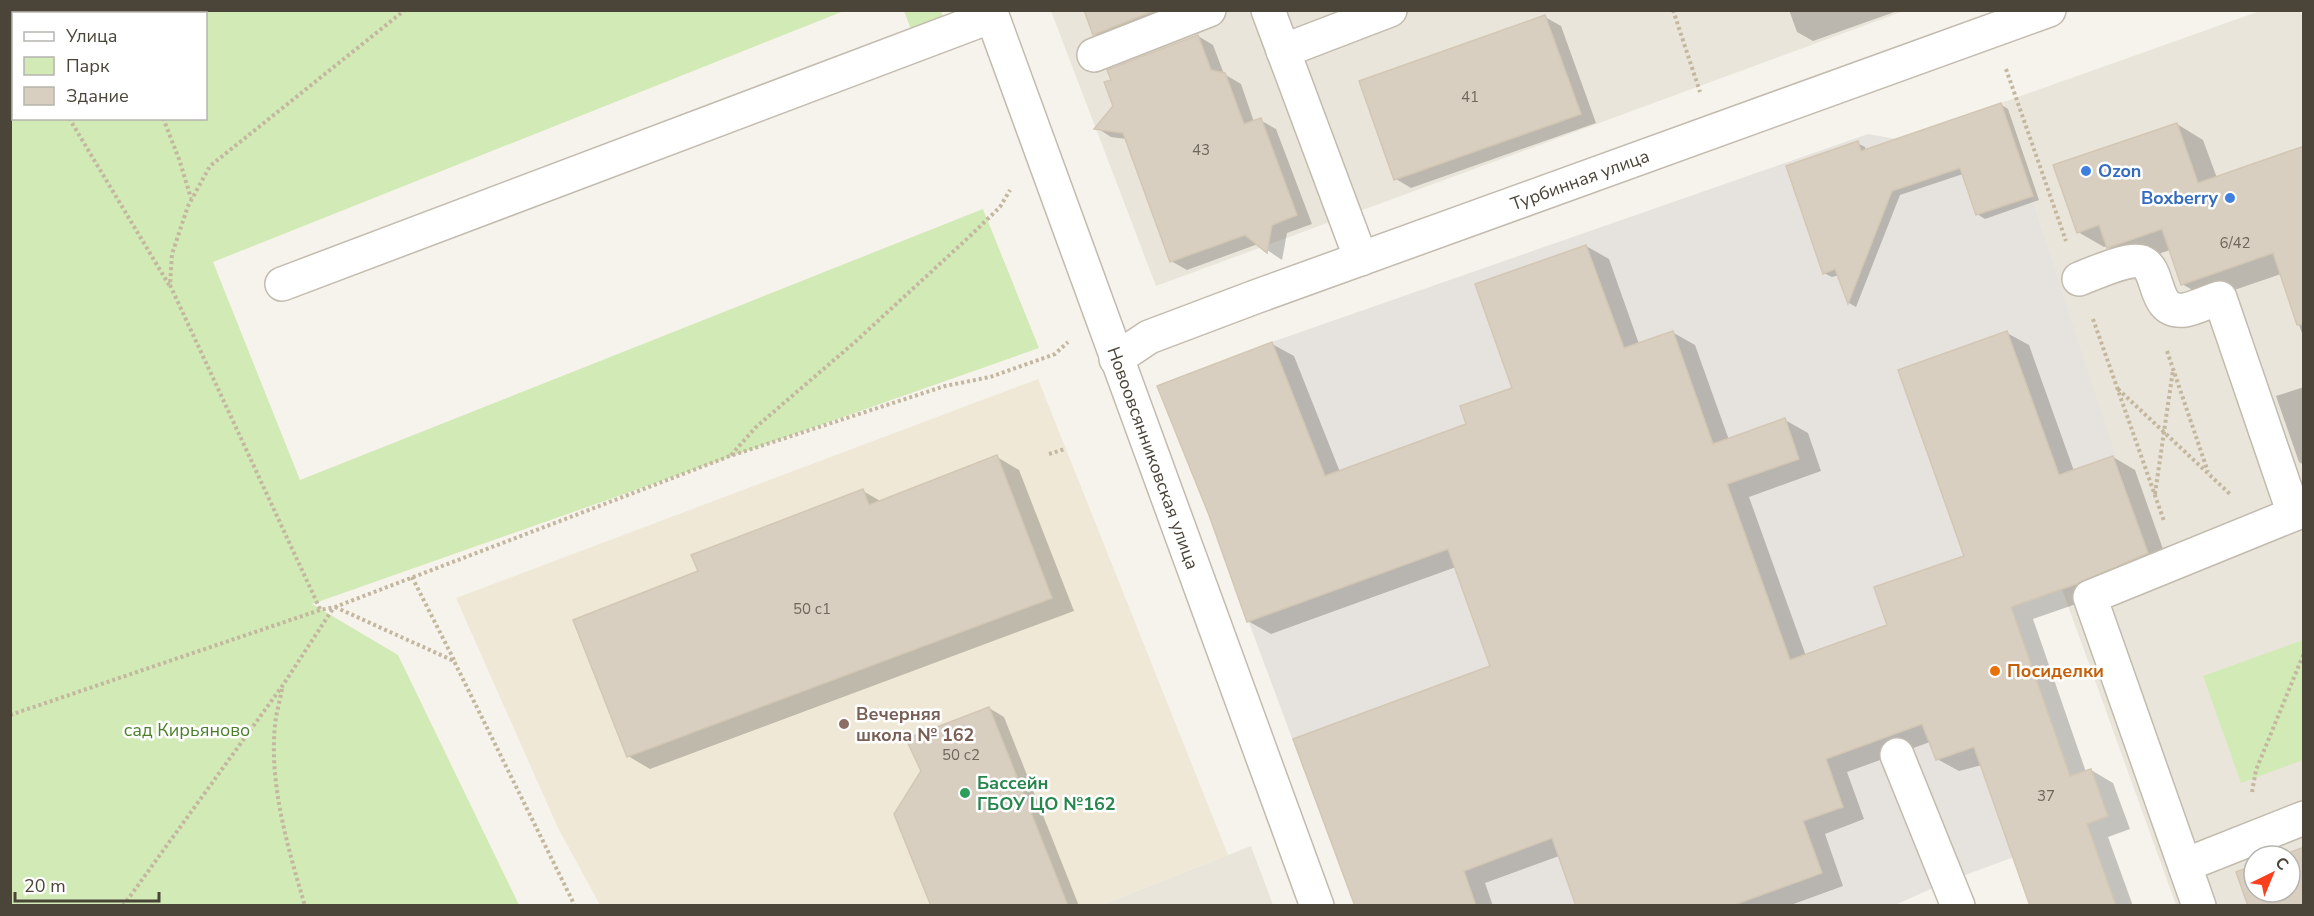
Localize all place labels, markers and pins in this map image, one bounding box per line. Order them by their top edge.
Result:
place label: Ozon [2098,159,2141,183]
marker: Ozon [2079,164,2093,178]
place label: Boxberry [2141,186,2219,210]
marker: Boxberry [2223,191,2237,205]
place label: Посиделки [2007,659,2104,683]
marker: Посиделки [1988,664,2002,678]
place label: Вечерняя школа № 162 [856,702,974,747]
marker: Вечерняя школа № 162 [837,717,851,731]
place label: Бассейн ГБОУ ЦО №162 [977,771,1116,816]
marker: Бассейн ГБОУ ЦО №162 [958,786,972,800]

